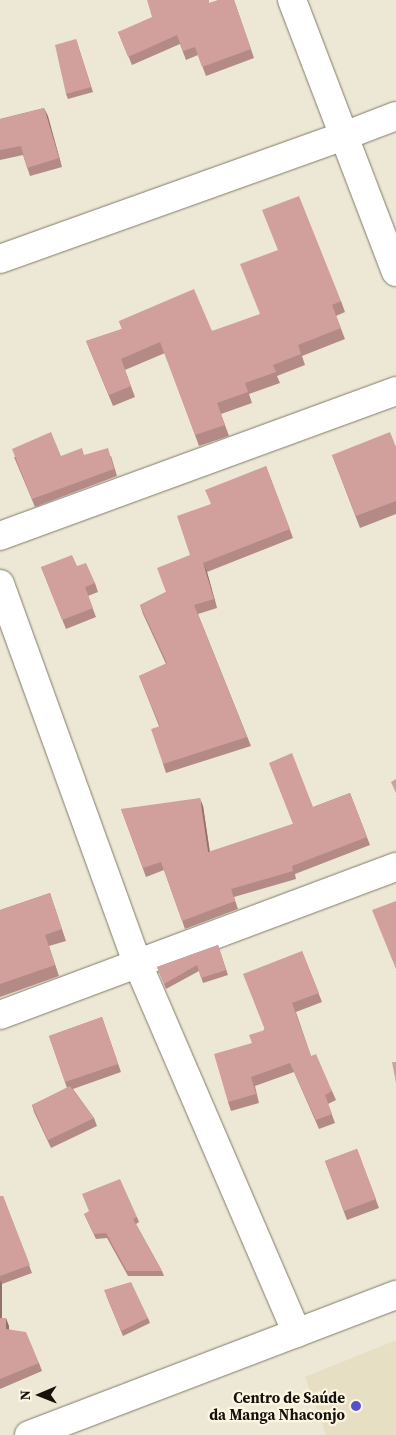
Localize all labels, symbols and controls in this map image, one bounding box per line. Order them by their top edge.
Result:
north arrow [15,1370,65,1420]
place label: Centro de Saúde da Manga Nhaconjo [209,1388,345,1423]
text: N [15,1390,35,1401]
marker: Centro de Saúde da Manga Nhaconjo [349,1399,363,1413]

